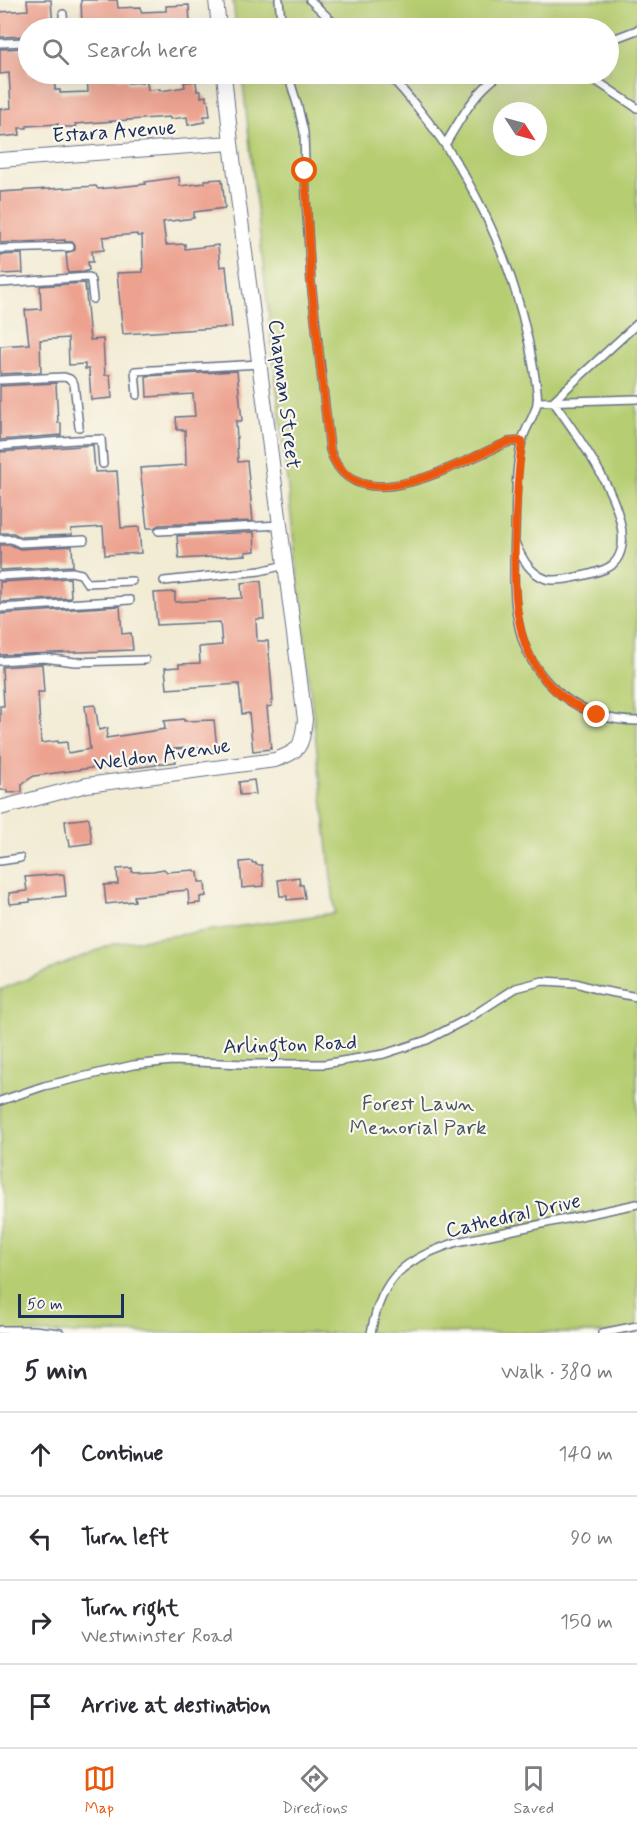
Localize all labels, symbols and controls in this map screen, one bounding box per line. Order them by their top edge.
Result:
search box [18,18,619,84]
icon: search [39,35,72,68]
text: Search here [87,37,198,65]
north arrow [493,102,547,156]
street label: Estara Avenue [51,114,177,150]
route start [291,157,317,183]
street label: Chapman Street [261,318,307,471]
route end [583,701,609,727]
street label: Weldon Avenue [92,732,232,778]
street label: Arlington Road [223,1029,358,1063]
park label: Forest Lawn Memorial Park [349,1090,487,1142]
street label: Cathedral Drive [443,1187,583,1245]
scale bar [18,1291,124,1318]
text: 50 m [27,1294,63,1315]
text: 5 min [24,1355,88,1389]
text: Walk · 380 m [501,1359,613,1386]
icon: ahead [24,1438,57,1471]
text: Continue [81,1440,163,1468]
text: 140 m [559,1441,613,1468]
icon: left [24,1522,57,1555]
text: Turn left [81,1524,169,1552]
text: 90 m [570,1525,613,1552]
text: Turn right [81,1595,179,1623]
icon: right [24,1606,57,1639]
text: 150 m [560,1609,613,1636]
text: Westminster Road [81,1623,233,1650]
icon: arrive [24,1690,57,1723]
text: Arrive at destination [81,1692,271,1720]
tab: Map [83,1762,116,1819]
tab: Directions [282,1762,348,1819]
tab: Saved [514,1762,554,1819]

